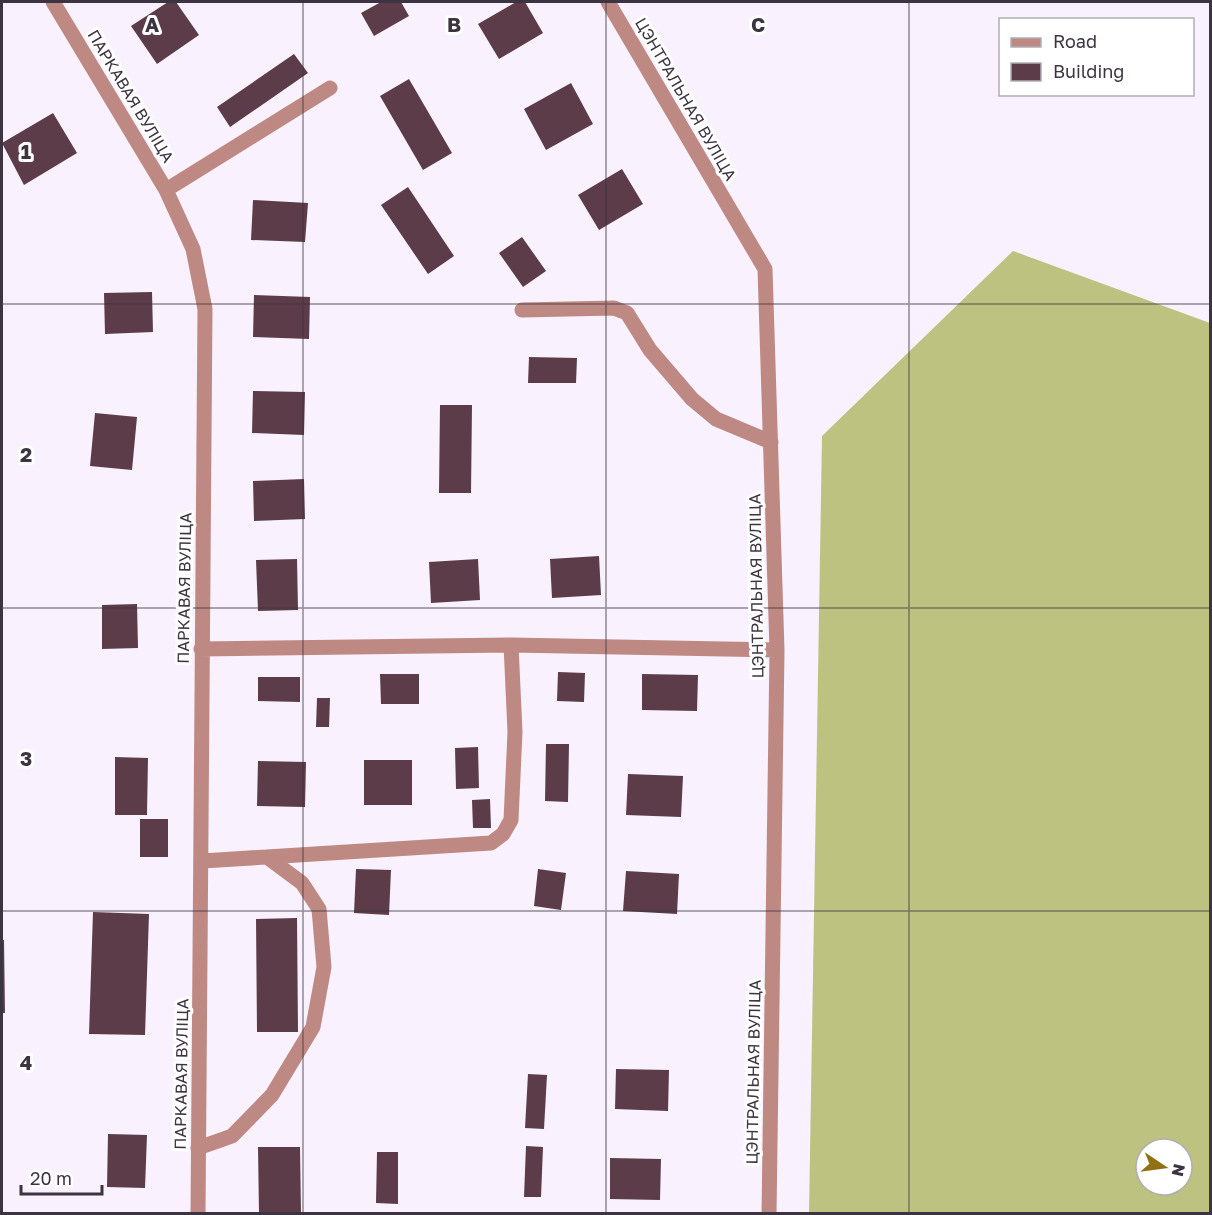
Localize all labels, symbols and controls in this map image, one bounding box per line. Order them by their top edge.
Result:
text: A [145,12,159,36]
text: B [447,12,461,36]
text: C [751,12,765,36]
street label: ЦЭНТРАЛЬНАЯ ВУЛІЦА [631,14,741,184]
legend [999,18,1194,96]
street label: ПАРКАВАЯ ВУЛІЦА [83,26,179,166]
text: Road [1053,30,1097,52]
text: Building [1053,60,1124,82]
text: 1 [21,139,31,163]
text: 2 [20,442,32,466]
street label: ЦЭНТРАЛЬНАЯ ВУЛІЦА [744,493,768,679]
street label: ПАРКАВАЯ ВУЛІЦА [173,512,195,664]
text: 3 [20,746,32,770]
street label: ЦЭНТРАЛЬНАЯ ВУЛІЦА [741,979,765,1165]
street label: ПАРКАВАЯ ВУЛІЦА [170,998,192,1150]
text: 4 [20,1050,32,1074]
north arrow [1134,1137,1194,1197]
scale bar [21,1158,102,1196]
text: N [1168,1162,1190,1179]
text: 20 m [30,1167,72,1189]

